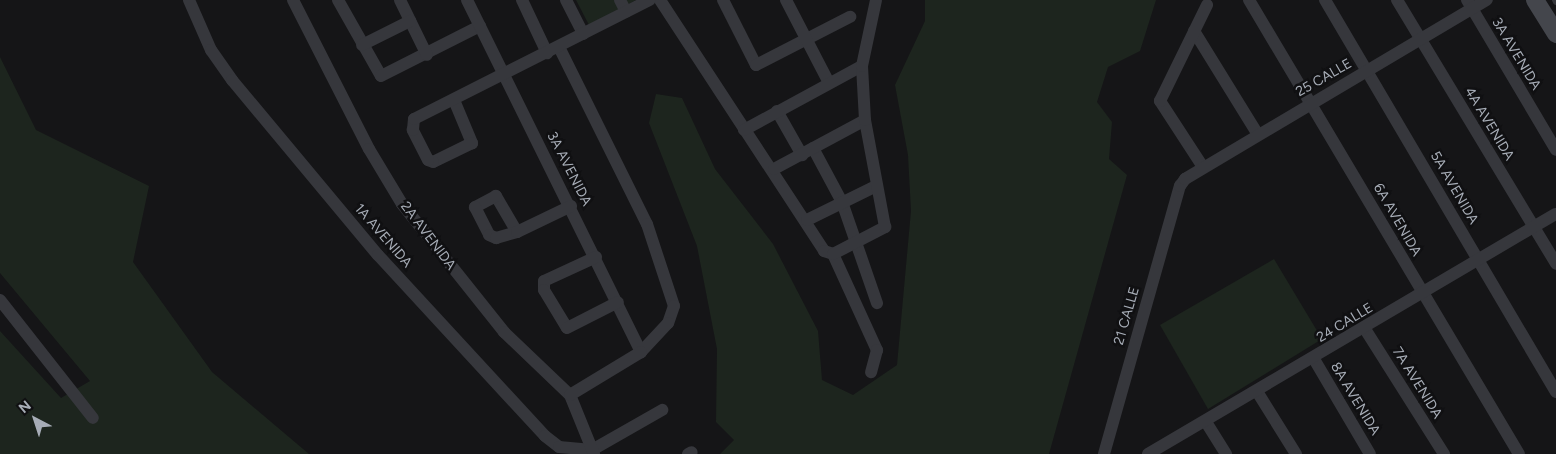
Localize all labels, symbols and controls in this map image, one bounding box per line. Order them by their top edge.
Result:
street label: 3A AVENIDA [1488,15,1544,93]
street label: 25 CALLE [1293,55,1355,101]
street label: 4A AVENIDA [1461,84,1517,164]
street label: 3A AVENIDA [543,129,595,209]
street label: 5A AVENIDA [1426,148,1482,228]
street label: 6A AVENIDA [1369,181,1425,259]
street label: 2A AVENIDA [397,198,459,274]
street label: 1A AVENIDA [351,201,415,271]
street label: 21 CALLE [1111,285,1143,347]
street label: 24 CALLE [1314,300,1376,346]
street label: 7A AVENIDA [1388,344,1446,422]
street label: 8A AVENIDA [1327,359,1383,439]
north arrow [10,394,60,444]
text: N [15,397,35,417]

